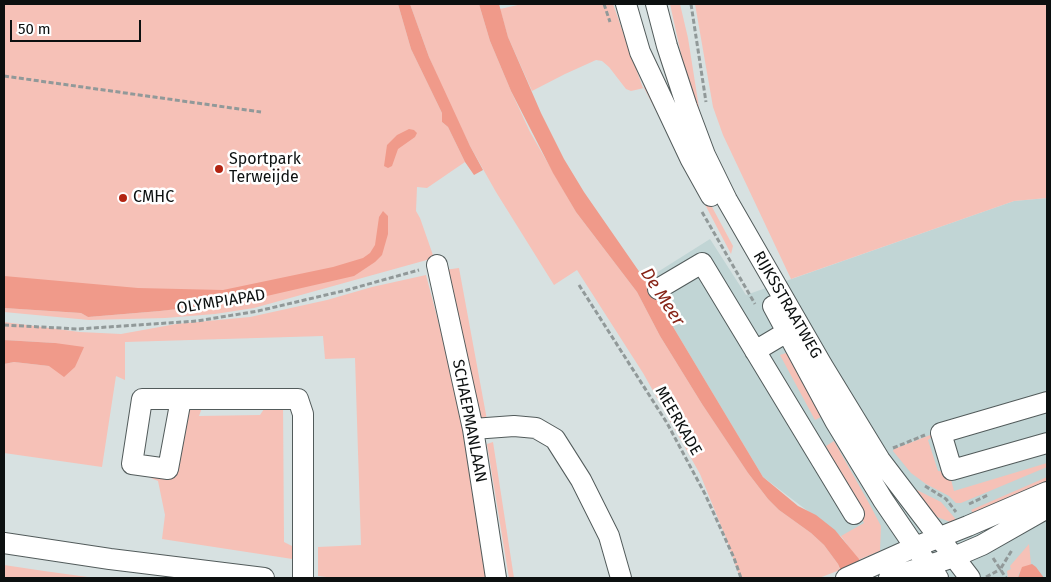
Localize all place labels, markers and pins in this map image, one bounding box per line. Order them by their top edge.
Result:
place label: Sportpark Terweijde [229,150,301,188]
marker: Sportpark Terweijde [213,163,225,175]
place label: CMHC [133,188,174,208]
marker: CMHC [117,192,129,204]

